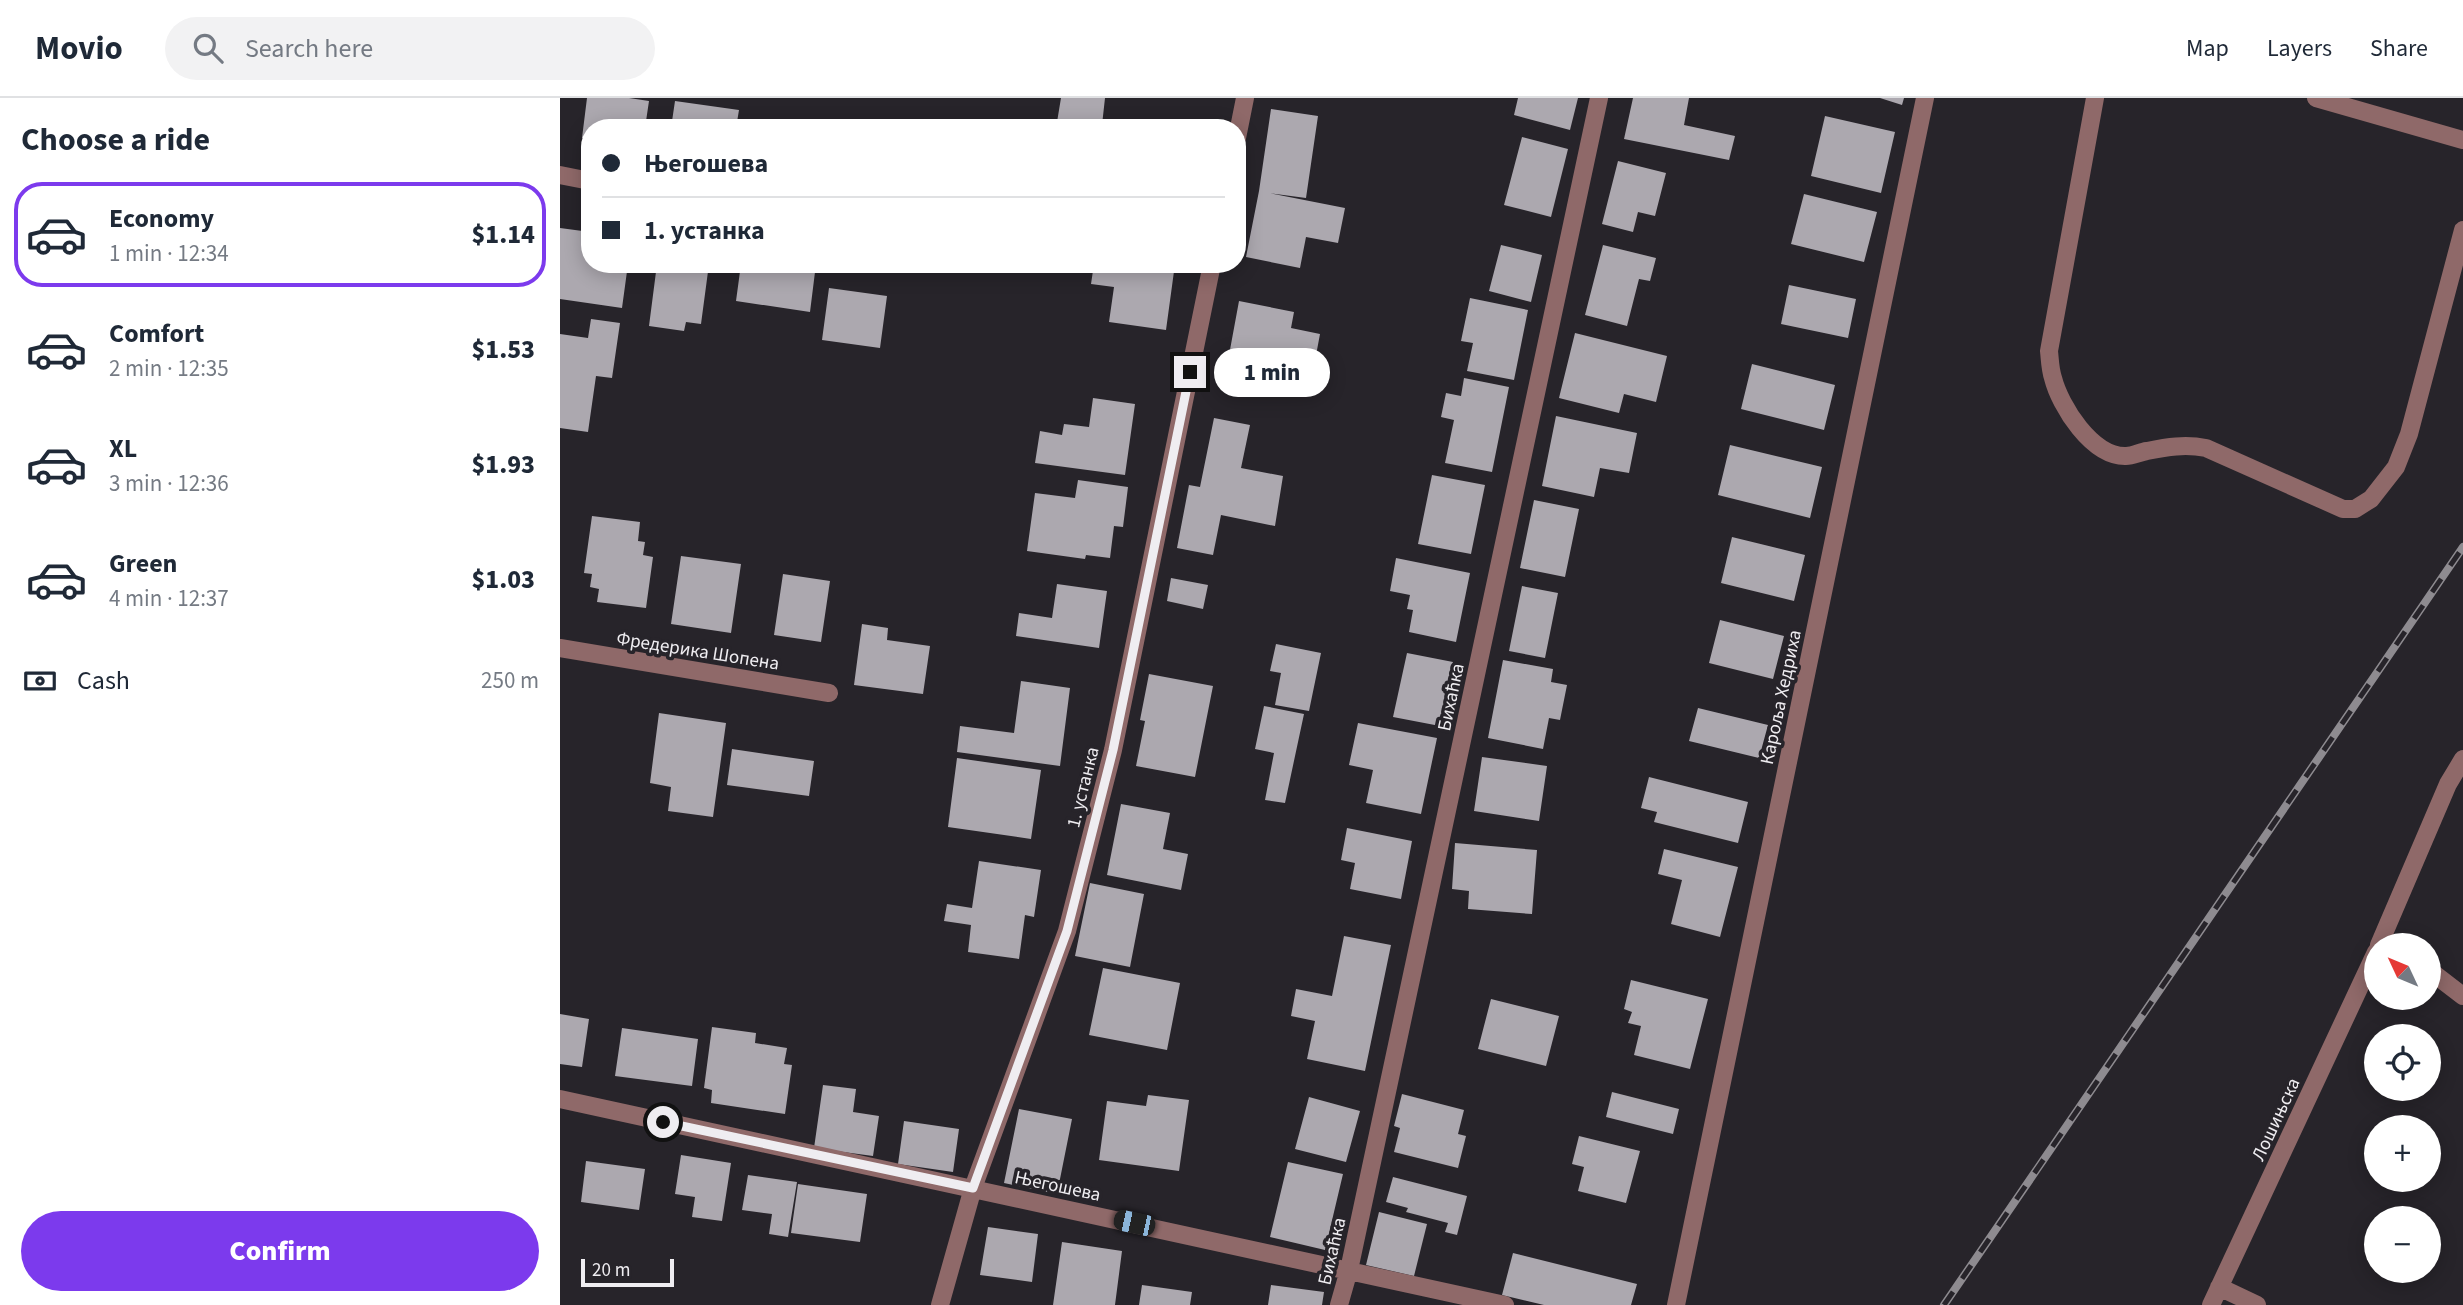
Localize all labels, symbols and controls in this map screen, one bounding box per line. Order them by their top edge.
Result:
search box [165,17,655,80]
text: Movio [35,25,123,72]
icon: search [189,29,227,67]
text: Search here [245,30,373,67]
text: Map [2186,31,2229,66]
text: Layers [2267,31,2332,66]
text: Share [2370,31,2428,66]
text: Choose a ride [21,117,210,163]
text: Његошева [644,145,768,182]
text: Economy [109,200,214,237]
icon: car [25,203,88,266]
text: 1. устанка [644,212,765,249]
text: $1.14 [471,216,535,253]
text: 1 min · 12:34 [109,237,229,270]
text: Comfort [109,315,204,352]
icon: car [25,318,88,381]
text: $1.53 [471,331,535,368]
callout: 1 min [1214,348,1330,396]
text: 2 min · 12:35 [109,352,229,385]
route end [1174,356,1206,388]
text: 1 min [1244,356,1300,389]
text: XL [109,430,137,467]
icon: car [25,433,88,496]
text: $1.93 [471,446,535,483]
text: 3 min · 12:36 [109,467,229,500]
text: Green [109,545,177,582]
icon: car [25,548,88,611]
text: $1.03 [471,561,535,598]
text: 4 min · 12:37 [109,582,229,615]
street label: Фредерика Шопена [614,625,781,678]
street label: Кароља Хедриха [1754,627,1809,767]
street label: Бихаћка [1431,661,1472,734]
icon: cash [21,662,59,700]
text: Cash [77,662,130,699]
text: 250 m [481,664,539,697]
street label: 1. устанка [1060,744,1107,831]
north arrow [2364,933,2441,1010]
map controls [2364,933,2441,1283]
button: locate [2364,1024,2441,1101]
street label: Лошињска [2245,1074,2307,1166]
route start [647,1106,679,1138]
button: + [2364,1115,2441,1192]
street label: Његошева [1012,1164,1103,1209]
button: − [2364,1206,2441,1283]
car [1112,1208,1157,1238]
button: Confirm [21,1211,539,1291]
street label: Бихаћка [1312,1215,1353,1288]
scale bar [581,1256,674,1288]
text: 20 m [592,1257,630,1284]

